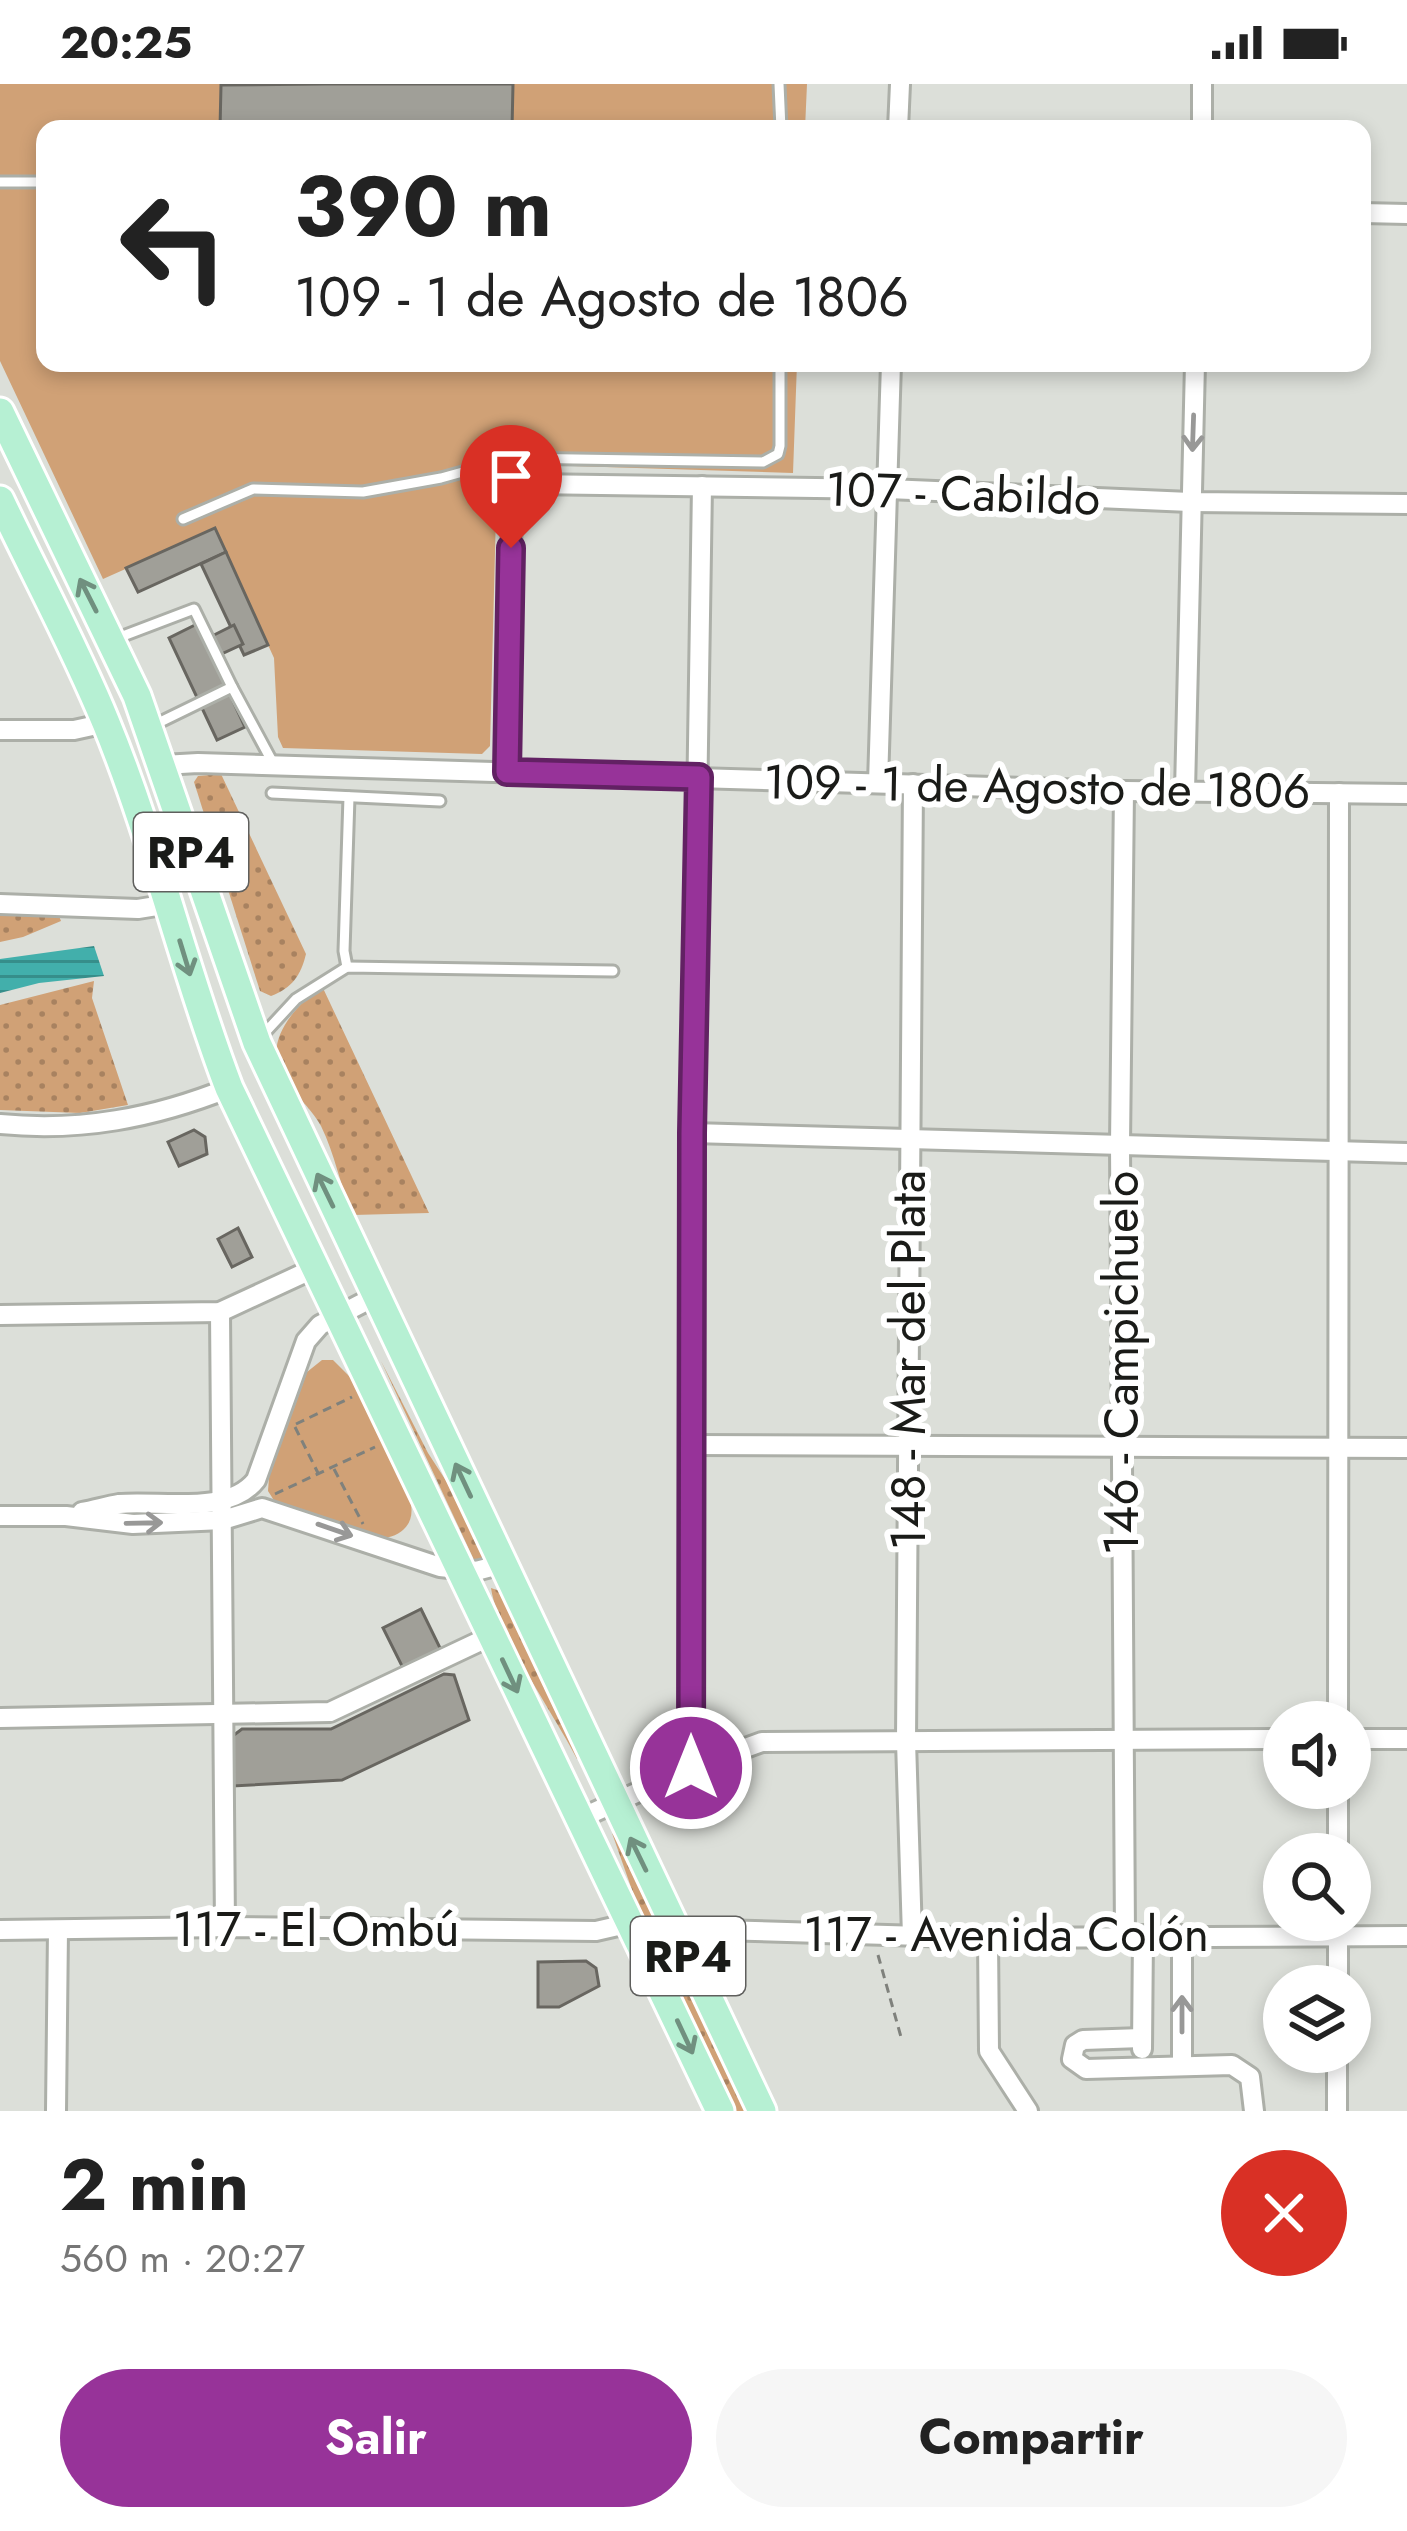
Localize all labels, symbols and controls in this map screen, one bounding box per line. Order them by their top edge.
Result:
text: 20:25 [60,10,192,75]
text: 390 m [294,146,552,268]
icon: left [96,168,252,324]
text: 109 - 1 de Agosto de 1806 [294,258,909,336]
one-way arrow [1181,413,1204,452]
pin [460,425,562,548]
icon: arrive [478,443,544,509]
street label: 107 - Cabildo [824,454,1102,533]
one-way arrow [76,577,99,613]
street label: 109 - 1 de Agosto de 1806 [763,747,1311,826]
road number: RP4 [134,813,248,891]
one-way arrow [175,938,197,976]
street label: 148 - Mar del Plata [874,1170,943,1550]
street label: 146 - Campichuelo [1087,1171,1156,1555]
one-way arrow [313,1173,335,1209]
one-way arrow [451,1463,473,1499]
one-way arrow [124,1511,163,1534]
one-way arrow [316,1521,353,1542]
one-way arrow [500,1657,522,1693]
map controls [1263,1701,1371,2073]
button: sound [1263,1701,1371,1809]
position arrow [628,1705,754,1831]
button: search [1263,1833,1371,1941]
one-way arrow [626,1837,648,1873]
street label: 117 - El Ombú [172,1895,460,1964]
street label: 117 - Avenida Colón [803,1900,1209,1969]
road number: RP4 [631,1917,745,1995]
button: layers [1263,1965,1371,2073]
one-way arrow [1171,1995,1193,2034]
one-way arrow [675,2018,697,2054]
text: 2 min [60,2133,249,2237]
button: close [1221,2150,1347,2276]
text: 560 m · 20:27 [60,2230,305,2287]
button: Salir [60,2369,692,2507]
button: Compartir [716,2369,1347,2507]

